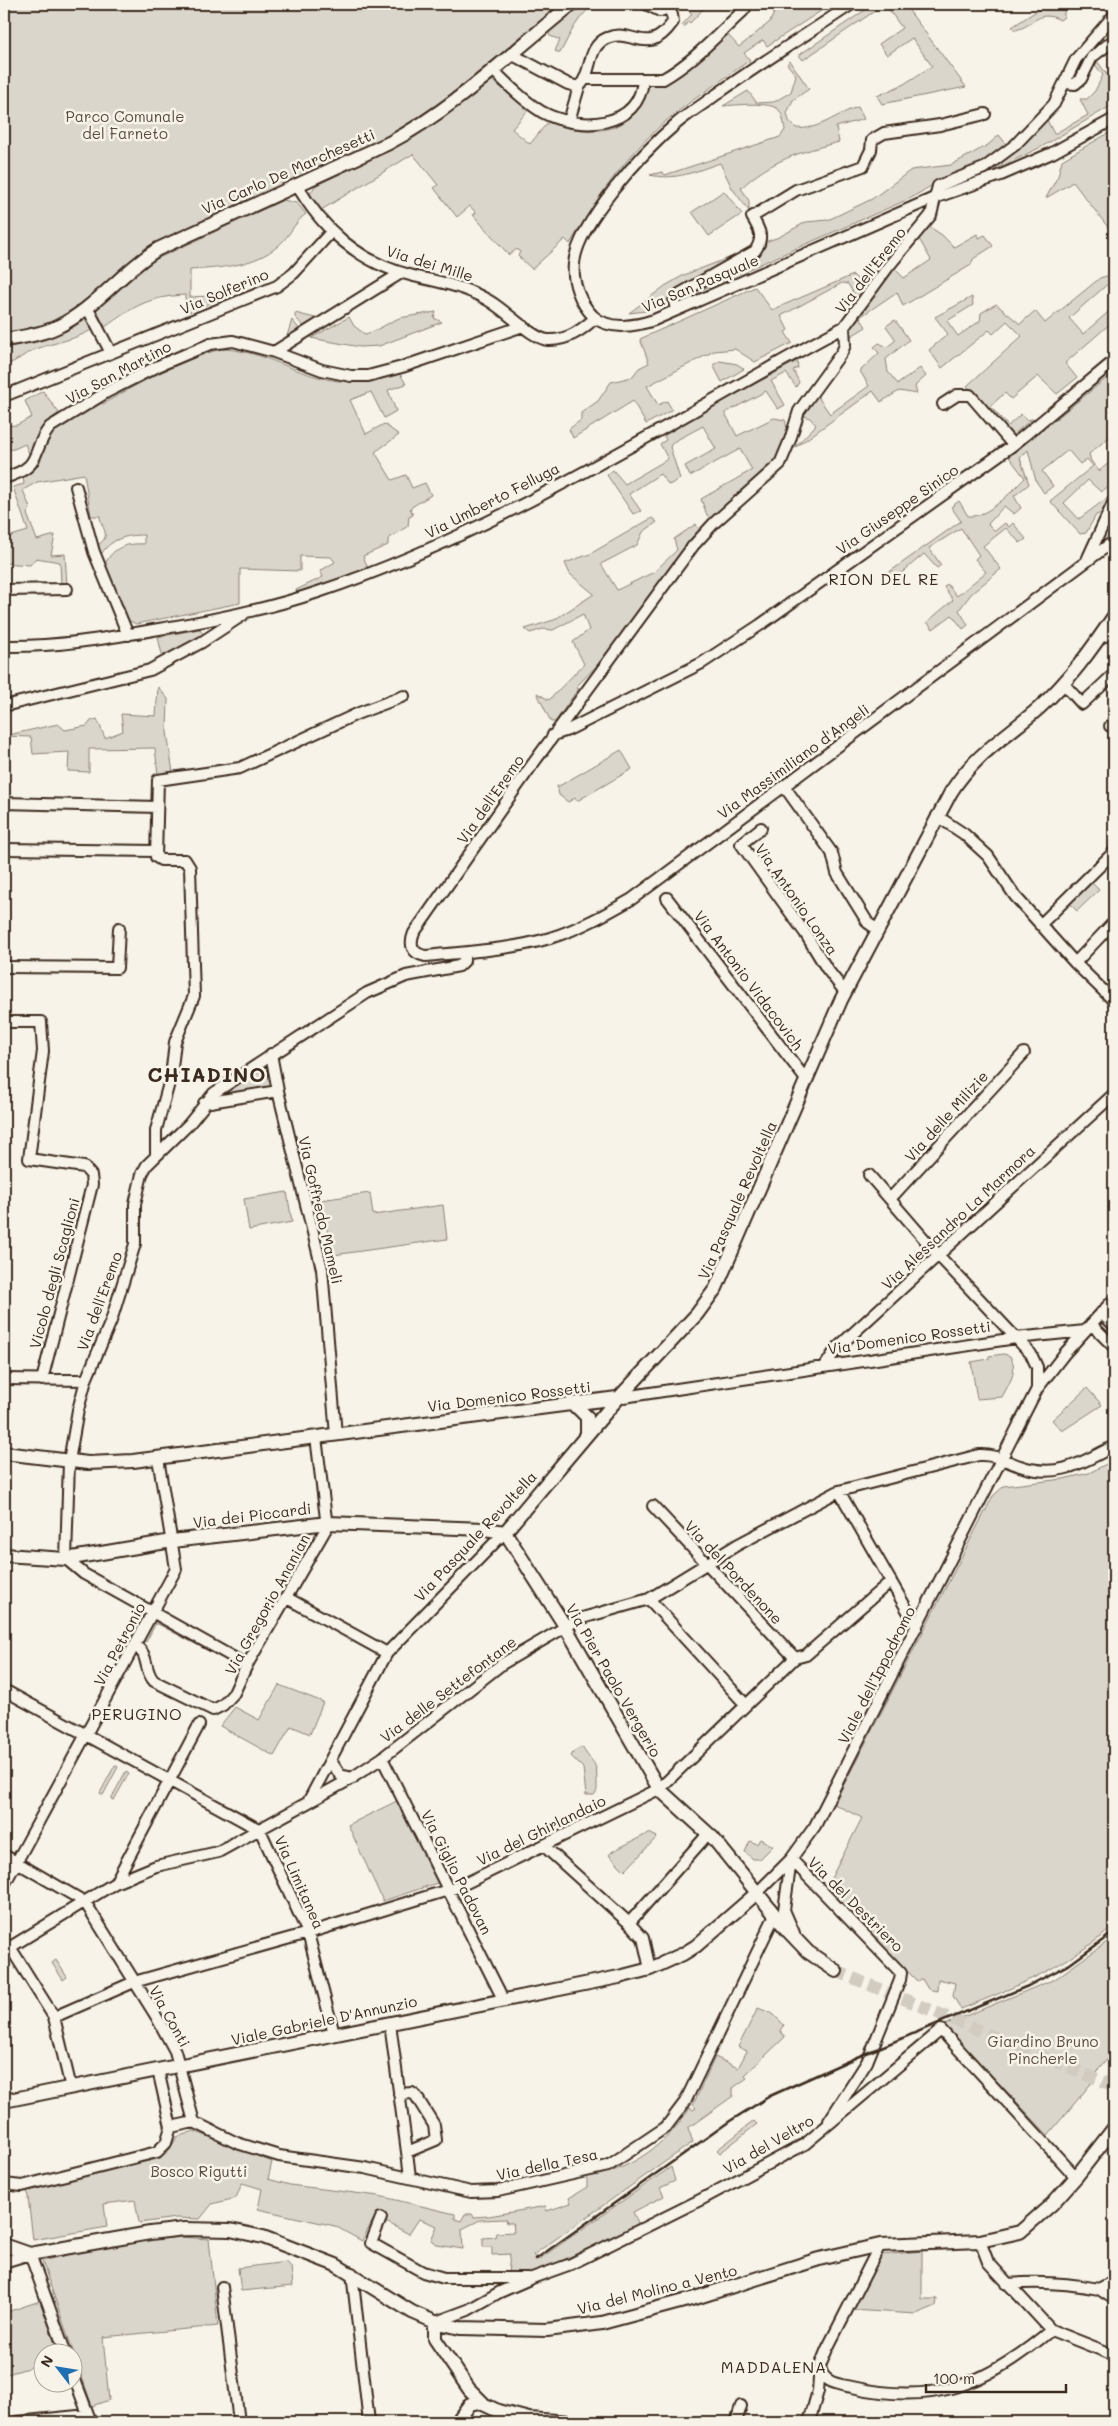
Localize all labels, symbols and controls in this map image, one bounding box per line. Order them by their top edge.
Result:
park label: Parco Comunale del Farneto [65,106,185,143]
street label: Via Carlo De Marchesetti [198,124,378,218]
street label: Via dell'Eremo [830,223,910,317]
street label: Via dei Mille [384,240,476,286]
street label: Via San Pasquale [638,249,762,317]
street label: Via Solferino [177,263,271,319]
street label: Via San Martino [62,336,174,408]
street label: Via Umberto Felluga [421,457,563,543]
street label: Via Giuseppe Sinico [832,459,962,559]
district label: RION DEL RE [829,568,939,589]
street label: Via Massimiliano d'Angeli [713,699,873,823]
street label: Via dell'Eremo [452,750,528,847]
street label: Via Antonio Lonza [751,839,843,959]
street label: Via Antonio Vidacovich [690,906,808,1054]
district label: CHIADINO [147,1061,267,1087]
street label: Via delle Milizie [900,1066,992,1166]
street label: Via Pasquale Revoltella [693,1118,781,1282]
street label: Via Goffredo Mameli [294,1134,348,1286]
street label: Via Alessandro La Marmora [877,1140,1039,1294]
street label: Vicolo degli Scaglioni [24,1195,84,1351]
street label: Via dell'Eremo [72,1248,126,1353]
street label: Via Domenico Rossetti [826,1316,992,1358]
street label: Via Domenico Rossetti [426,1376,592,1416]
street label: Via Pasquale Revoltella [409,1466,541,1606]
street label: Via dei Piccardi [192,1498,312,1532]
street label: Via del Pordenone [681,1516,787,1628]
street label: Via Gregorio Ananian [220,1530,314,1678]
street label: Via Petronio [89,1599,149,1689]
street label: Via Pier Paolo Vergerio [562,1600,666,1760]
street label: Viale dell'Ippodromo [833,1603,919,1747]
street label: Via delle Settefontane [376,1631,520,1747]
district label: PERUGINO [91,1703,183,1724]
street label: Via del Ghirlandaio [473,1790,609,1870]
street label: Via Giglio Padovan [417,1806,497,1938]
street label: Via Limitanea [270,1832,330,1932]
street label: Via del Destriero [804,1852,908,1956]
street label: Via Conti [145,1982,195,2050]
street label: Viale Gabriele D'Annunzio [229,1990,419,2049]
park label: Giardino Bruno Pincherle [988,2031,1099,2068]
street label: Via del Veltro [719,2110,817,2178]
street label: Via della Tesa [494,2143,600,2185]
park label: Bosco Rigutti [151,2161,247,2181]
street label: Via del Molino a Vento [575,2259,739,2319]
north arrow [32,2344,82,2394]
text: N [36,2352,57,2371]
district label: MADDALENA [721,2356,827,2377]
scale bar [926,2361,1066,2393]
text: 100 m [933,2368,975,2388]

